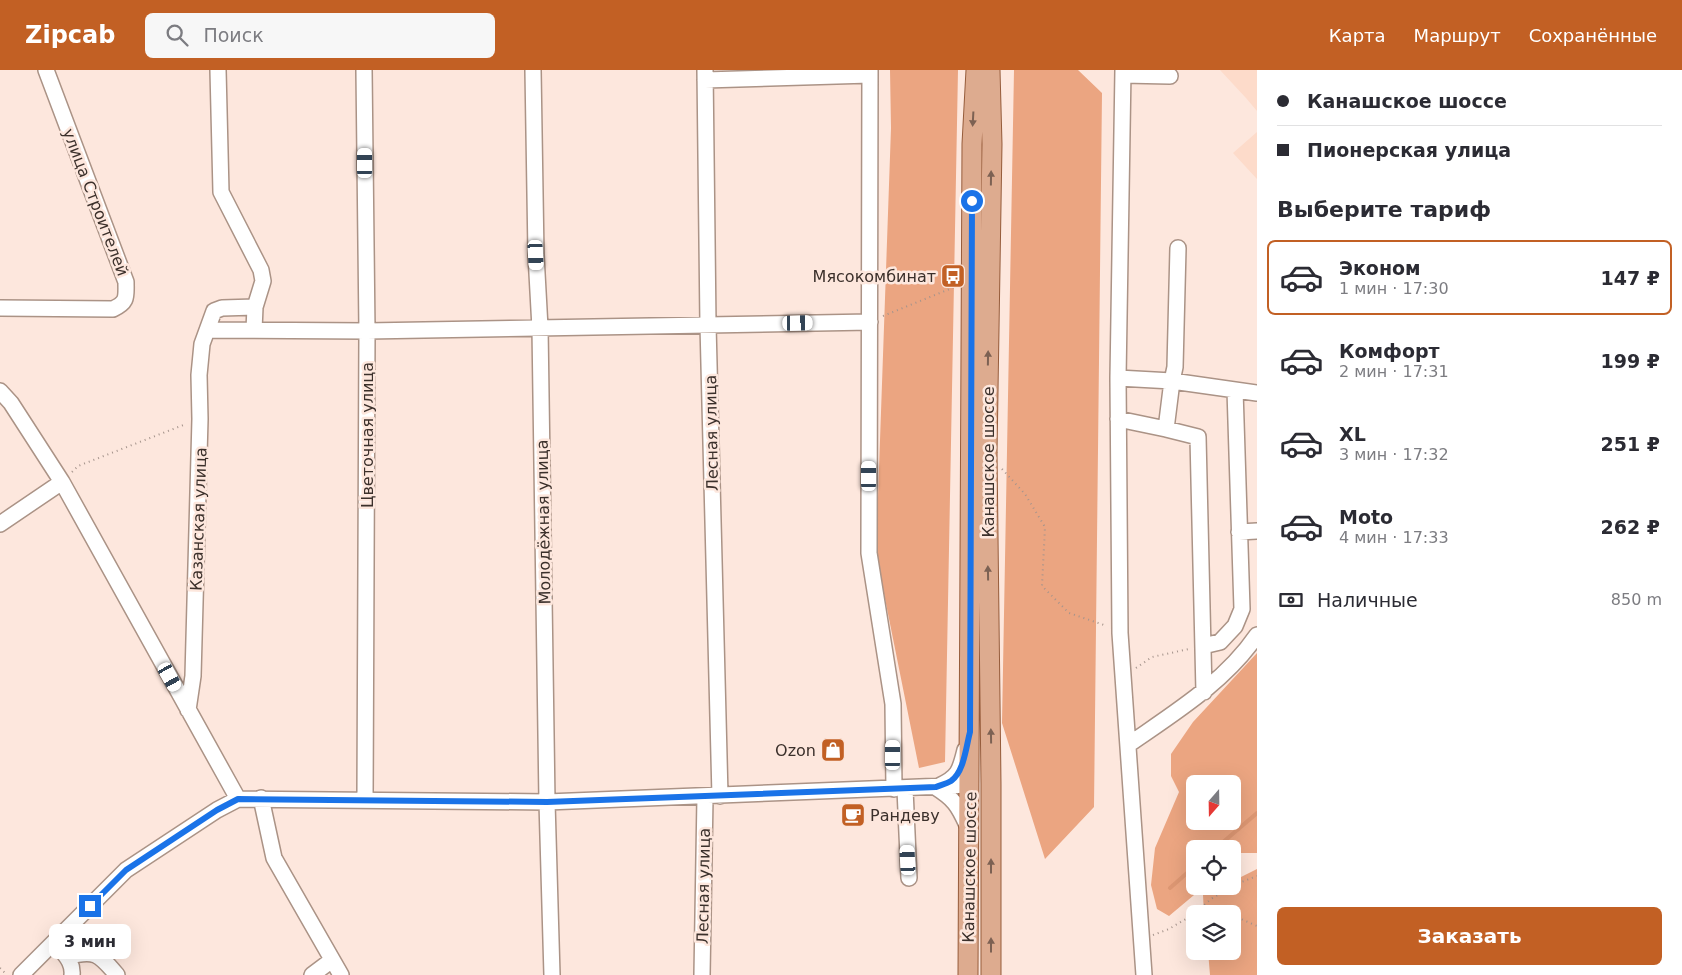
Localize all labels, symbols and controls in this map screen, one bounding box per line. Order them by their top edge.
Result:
search box [145,13,495,58]
text: Zipcab [25,21,115,49]
icon: search [163,21,191,49]
text: Поиск [203,24,264,46]
text: Карта [1329,25,1386,46]
text: Маршрут [1414,25,1501,46]
text: Сохранённые [1529,25,1657,46]
text: Канашское шоссе [1307,90,1507,112]
one-way arrow [968,111,976,127]
street label: улица Строителей [59,126,132,279]
text: Пионерская улица [1307,139,1511,161]
car [357,148,372,178]
one-way arrow [987,170,995,186]
route start [961,190,983,212]
text: Выберите тариф [1277,197,1491,222]
car [527,240,544,270]
icon: car [1279,255,1324,300]
text: Эконом [1339,257,1421,279]
bus stop icon: Мясокомбинат [940,263,966,289]
place label: Мясокомбинат [813,267,936,286]
text: 147 ₽ [1601,267,1660,289]
text: 1 мин · 17:30 [1339,279,1449,298]
car [782,315,813,331]
icon: car [1279,338,1324,383]
text: Комфорт [1339,340,1440,362]
one-way arrow [984,350,992,366]
text: 199 ₽ [1601,350,1660,372]
street label: Цветочная улица [358,362,377,508]
text: 2 мин · 17:31 [1339,362,1449,381]
street label: Лесная улица [701,375,722,491]
street label: Канашское шоссе [979,386,998,538]
icon: car [1279,421,1324,466]
text: XL [1339,423,1366,445]
text: 251 ₽ [1601,433,1660,455]
street label: Молодёжная улица [533,439,554,604]
text: 3 мин · 17:32 [1339,445,1449,464]
street label: Казанская улица [186,447,211,591]
car [861,461,876,491]
icon: car [1279,504,1324,549]
text: Moto [1339,506,1393,528]
text: 262 ₽ [1601,516,1660,538]
text: 4 мин · 17:33 [1339,528,1449,547]
one-way arrow [984,565,992,581]
icon: cash [1277,586,1305,614]
text: Наличные [1317,589,1418,611]
text: 850 m [1611,590,1662,609]
car [156,660,183,694]
one-way arrow [986,727,994,743]
shop icon: Ozon [820,737,846,763]
car [885,740,900,770]
place label: Ozon [775,741,816,760]
north arrow [1186,775,1241,830]
map controls [1186,775,1241,960]
street label: Канашское шоссе [959,791,980,943]
cafe icon: Рандеву [840,802,866,828]
place label: Рандеву [870,806,940,825]
street label: Лесная улица [693,828,714,944]
button: locate [1186,840,1241,895]
car [899,845,916,875]
one-way arrow [987,858,995,874]
route end [79,895,101,917]
button: layers [1186,905,1241,960]
button: Заказать [1277,907,1662,965]
callout: 3 мин [49,924,131,958]
text: 3 мин [64,932,116,951]
one-way arrow [987,937,995,953]

